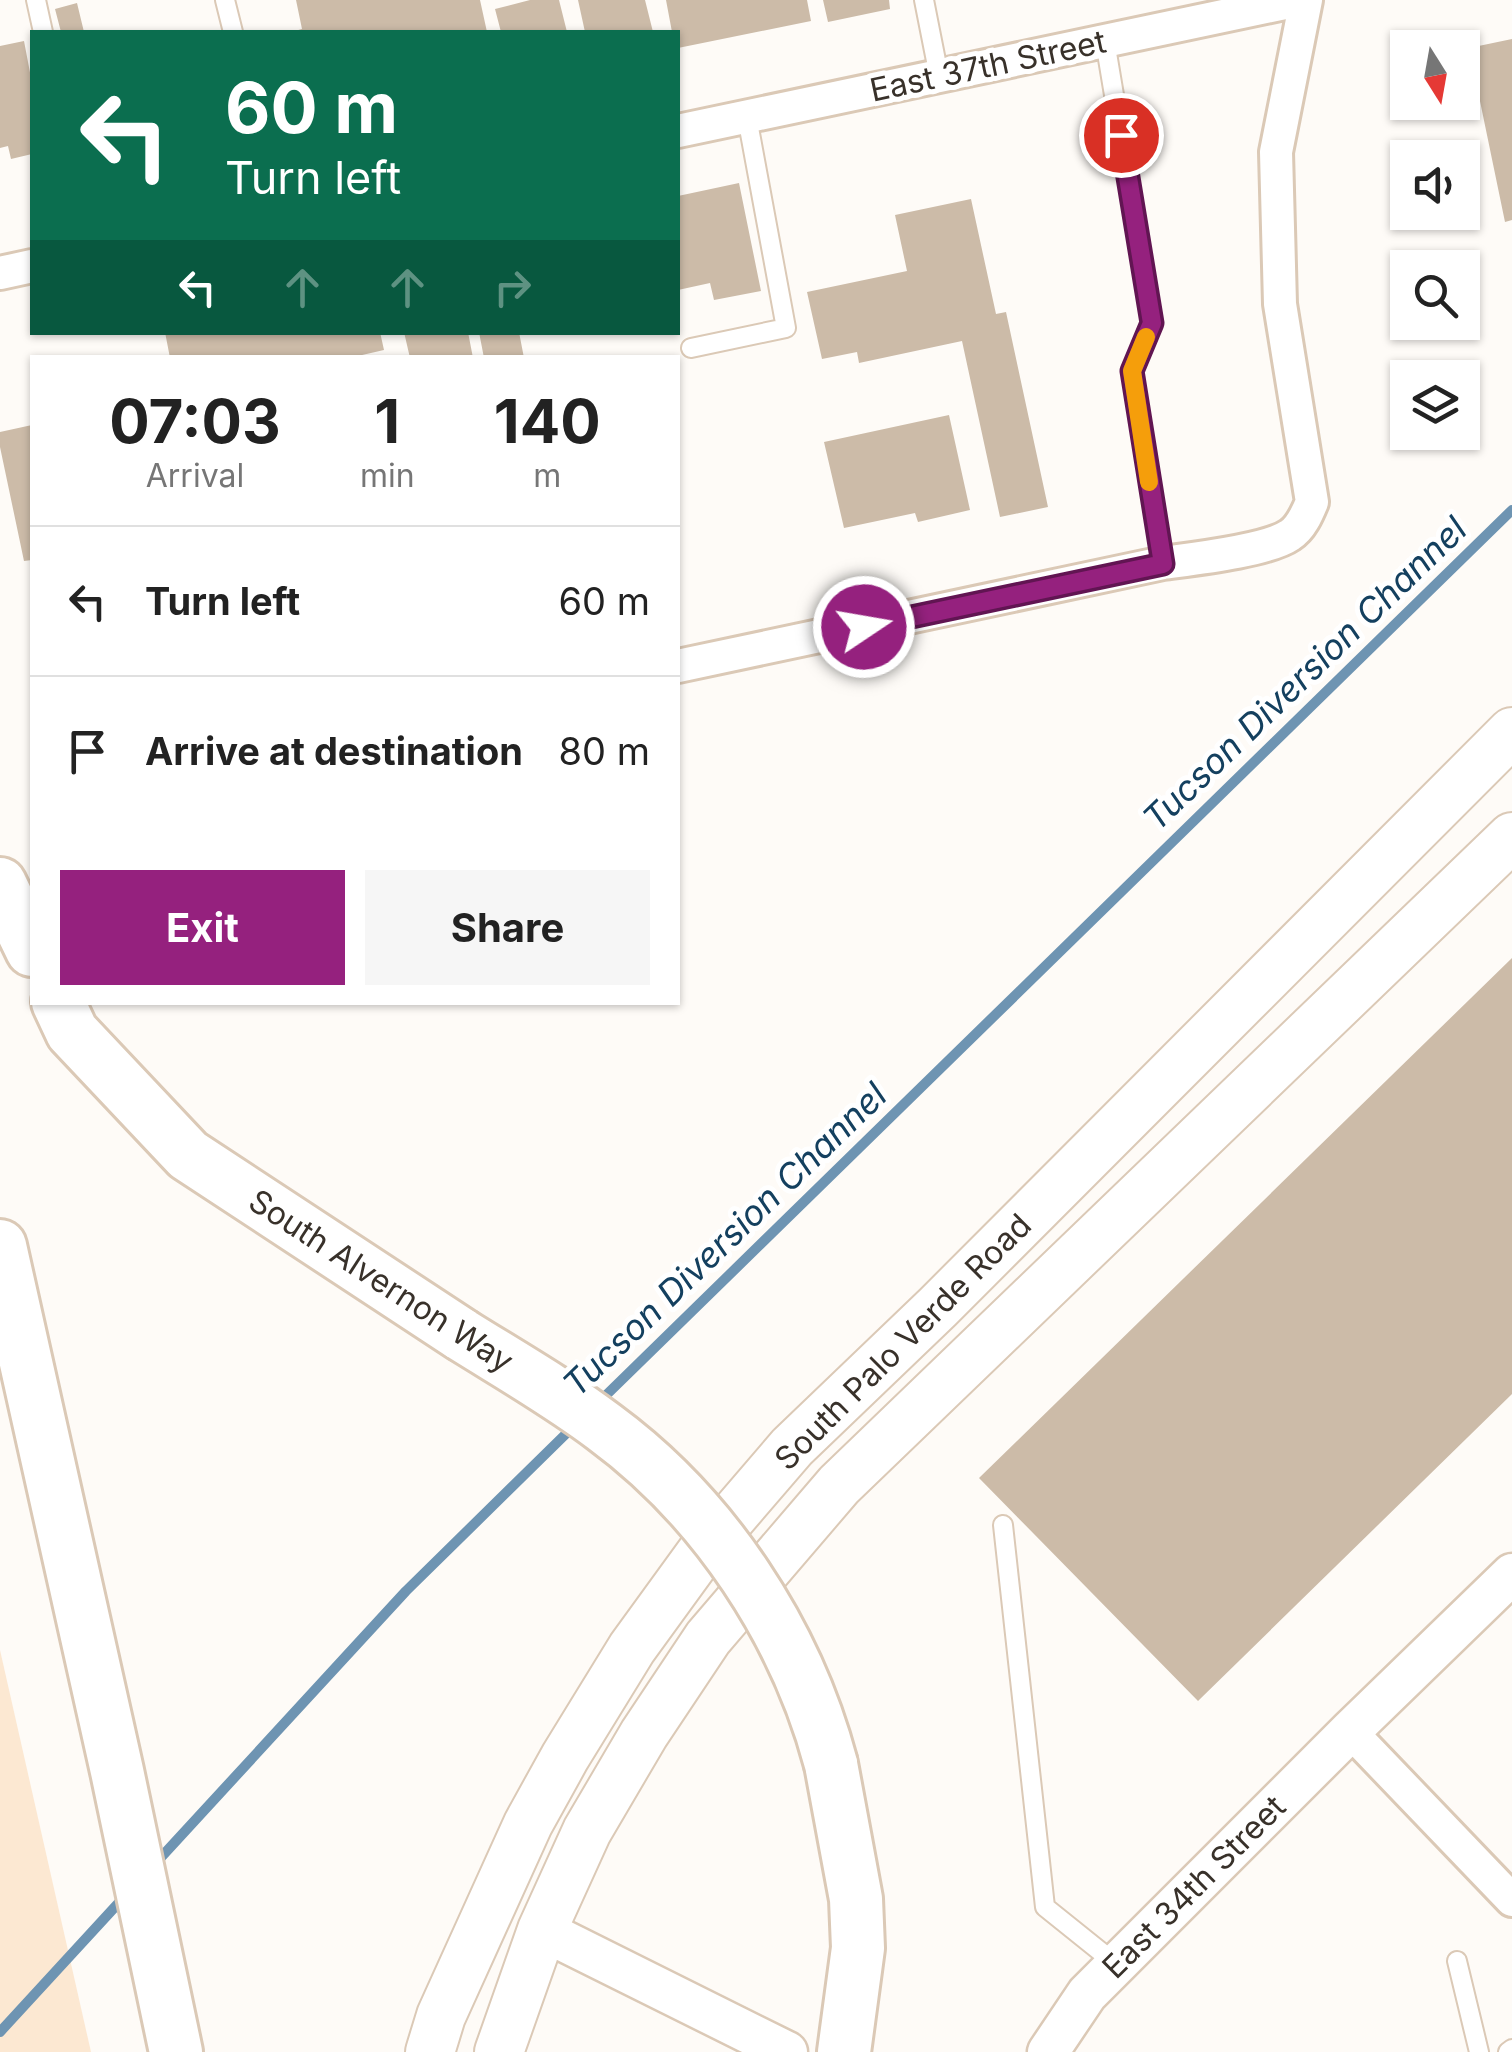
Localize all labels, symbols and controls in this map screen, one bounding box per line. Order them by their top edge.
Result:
street label: East 37th Street [866,21,1109,110]
north arrow [1390,30,1480,120]
map controls [1390,30,1480,450]
text: 60 m [225,65,398,150]
icon: left [60,70,190,200]
pin [1079,93,1164,178]
icon: arrive [1094,108,1149,163]
button: sound [1390,140,1480,230]
text: Turn left [225,150,401,205]
button: search [1390,250,1480,340]
icon: left [170,260,225,315]
icon: ahead [275,260,330,315]
icon: ahead [380,260,435,315]
icon: right [485,260,540,315]
button: layers [1390,360,1480,450]
text: 07:03 [109,385,281,457]
text: 1 [374,385,400,457]
text: 140 [494,385,601,457]
text: Arrival [146,456,244,495]
text: min [360,456,415,495]
text: m [533,456,561,495]
water label: Tucson Diversion Channel [1134,507,1475,839]
icon: left [60,574,115,629]
position arrow [812,575,916,679]
text: Turn left [145,578,300,624]
text: 60 m [558,578,650,624]
icon: arrive [60,724,115,779]
text: Arrive at destination [145,728,523,774]
text: 80 m [559,728,650,774]
button: Exit [60,870,345,985]
button: Share [365,870,650,985]
water label: Tucson Diversion Channel [554,1073,895,1405]
street label: South Alvernon Way [242,1181,521,1381]
street label: South Palo Verde Road [766,1205,1039,1478]
street label: East 34th Street [1094,1787,1293,1986]

